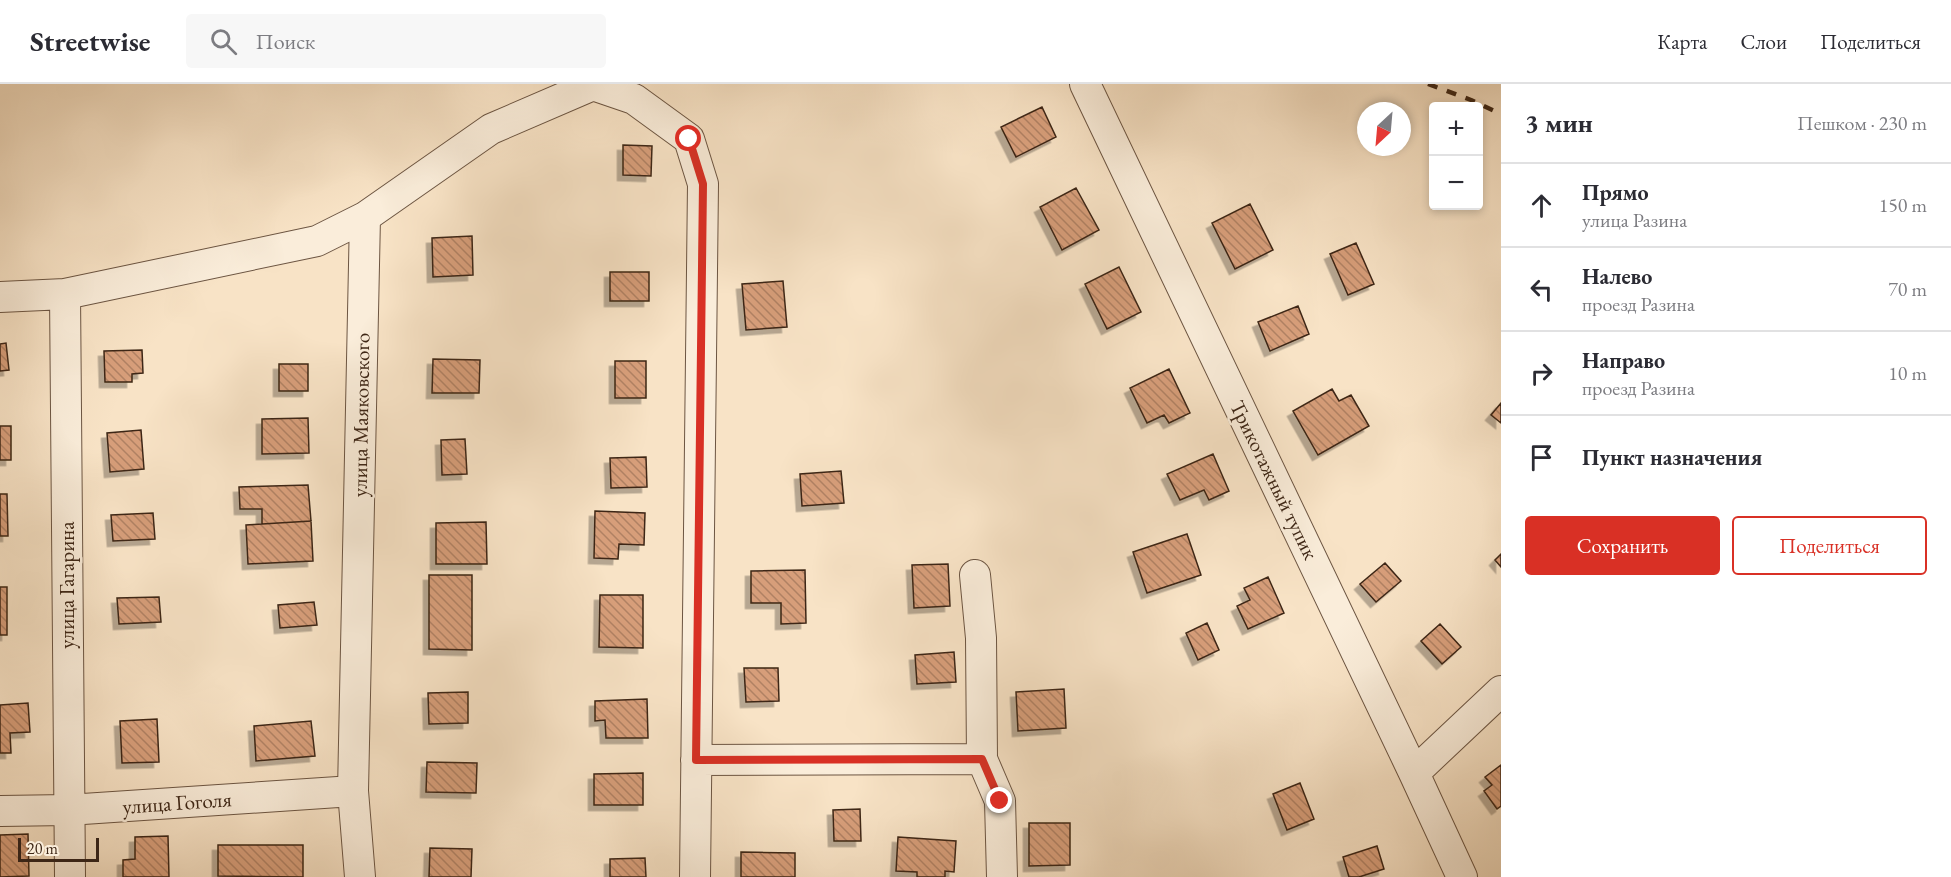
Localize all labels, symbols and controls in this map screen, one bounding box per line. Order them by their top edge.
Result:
search box [186,14,606,68]
text: Streetwise [30,23,150,59]
icon: search [207,25,240,58]
text: Поиск [255,27,315,56]
text: Карта [1657,28,1707,55]
text: Слои [1740,28,1787,55]
text: Поделиться [1820,28,1921,55]
north arrow [1357,102,1411,156]
map controls [1429,102,1483,210]
button: + [1429,102,1483,156]
text: 3 мин [1525,106,1593,140]
text: Пешком · 230 m [1797,110,1927,136]
route start [675,125,701,151]
button: − [1429,156,1483,210]
text: Прямо [1582,178,1649,207]
icon: ahead [1525,189,1558,222]
text: 150 m [1879,192,1927,218]
text: улица Разина [1582,207,1687,233]
text: Налево [1582,262,1652,291]
icon: left [1525,273,1558,306]
text: 70 m [1888,276,1927,302]
text: проезд Разина [1582,291,1695,317]
street label: улица Маяковского [346,333,375,497]
text: Направо [1582,346,1665,375]
icon: right [1525,357,1558,390]
text: 10 m [1888,360,1927,386]
text: проезд Разина [1582,375,1695,401]
street label: Трикотажный тупик [1224,396,1325,564]
icon: arrive [1525,441,1558,474]
text: Пункт назначения [1582,443,1762,472]
button: Сохранить [1525,516,1720,575]
button: Поделиться [1732,516,1927,575]
street label: улица Гагарина [53,521,80,649]
street label: улица Гоголя [121,785,232,820]
route end [986,787,1012,813]
scale bar [18,835,99,862]
text: 20 m [27,838,58,859]

